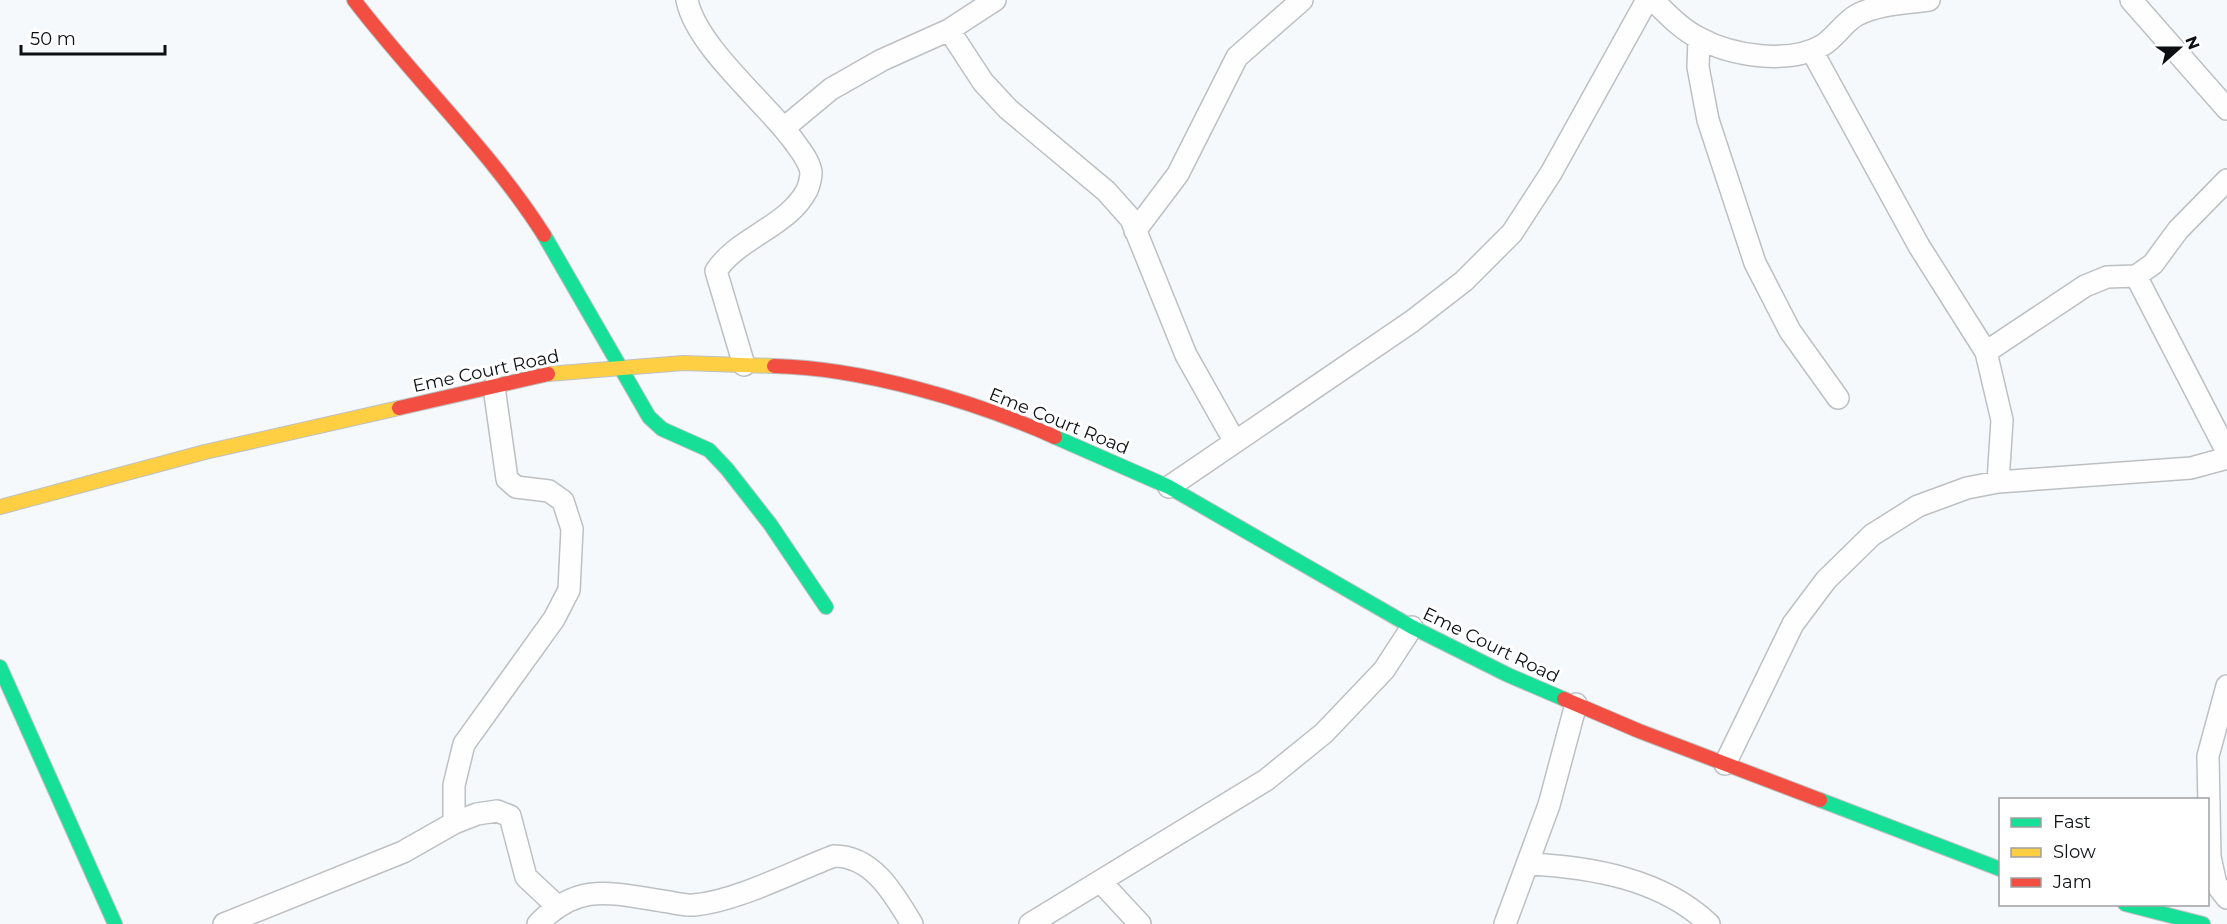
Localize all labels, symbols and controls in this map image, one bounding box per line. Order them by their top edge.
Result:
scale bar [21,18,165,56]
north arrow [2149,18,2209,78]
text: 50 m [30,28,76,50]
text: N [2181,33,2204,52]
street label: Eme Court Road [411,345,561,397]
street label: Eme Court Road [986,383,1132,459]
street label: Eme Court Road [1419,602,1563,688]
legend [1999,798,2209,906]
text: Fast [2053,811,2091,833]
text: Slow [2053,841,2096,863]
text: Jam [2052,871,2092,893]

